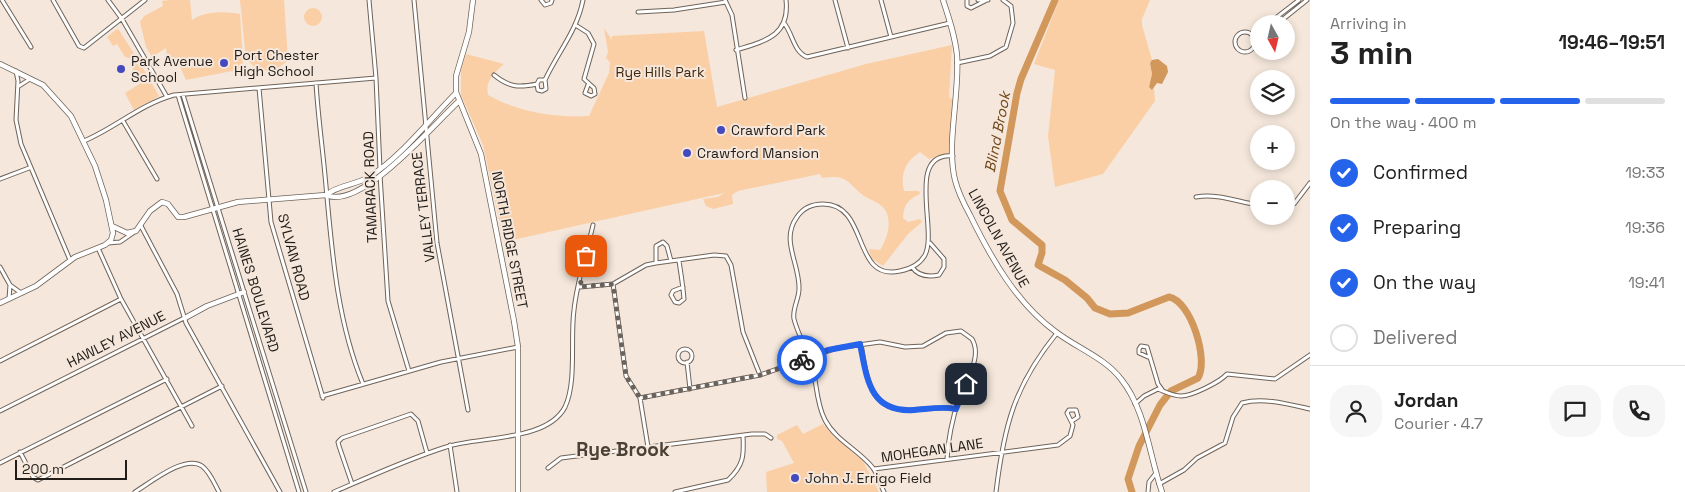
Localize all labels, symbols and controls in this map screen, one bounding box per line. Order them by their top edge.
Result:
text: Arriving in [1330,13,1407,34]
north arrow [1250,15,1295,60]
map controls [1250,15,1295,225]
text: 19:46–19:51 [1558,30,1665,55]
text: 3 min [1330,33,1413,73]
place label: Port Chester High School [234,46,319,80]
place label: Park Avenue School [131,52,213,86]
marker: Port Chester High School [218,57,230,69]
marker: Park Avenue School [115,63,127,75]
park label: Rye Hills Park [616,63,705,81]
button: layers [1250,70,1295,115]
water label: Blind Brook [980,88,1015,174]
text: On the way · 400 m [1330,112,1476,133]
place label: Crawford Park [731,121,826,139]
marker: Crawford Park [715,124,727,136]
button: + [1250,125,1295,170]
street label: TAMARACK ROAD [359,131,381,243]
place label: Crawford Mansion [697,144,819,162]
marker: Crawford Mansion [681,147,693,159]
street label: VALLEY TERRACE [407,151,439,263]
icon: check [1330,159,1358,187]
text: Confirmed [1373,160,1468,185]
text: 19:33 [1625,162,1665,183]
street label: NORTH RIDGE STREET [488,170,532,310]
button: − [1250,180,1295,225]
street label: LINCOLN AVENUE [964,185,1034,291]
street label: SYLVAN ROAD [274,212,314,302]
icon: check [1330,214,1358,242]
text: Preparing [1373,215,1461,240]
text: 19:36 [1625,217,1665,238]
street label: HAINES BOULEVARD [229,226,283,354]
pin [565,235,607,277]
icon: bag [572,242,600,270]
icon: check [1330,269,1358,297]
text: On the way [1373,270,1476,295]
text: 19:41 [1628,272,1665,293]
street label: HAWLEY AVENUE [64,306,168,372]
text: Delivered [1373,325,1458,350]
courier [777,335,827,385]
icon: bike [788,346,816,374]
pin [945,363,987,405]
icon: home [952,370,980,398]
button: person [1330,385,1382,437]
button: chat [1549,385,1601,437]
button: phone [1613,385,1665,437]
text: Jordan [1394,388,1459,413]
text: Courier · 4.7 [1394,413,1483,434]
street label: MOHEGAN LANE [880,434,984,466]
district label: Rye Brook [576,437,670,462]
scale bar [15,457,128,480]
text: 200 m [22,460,64,478]
place label: John J. Errigo Field [805,469,931,487]
marker: John J. Errigo Field [789,472,801,484]

